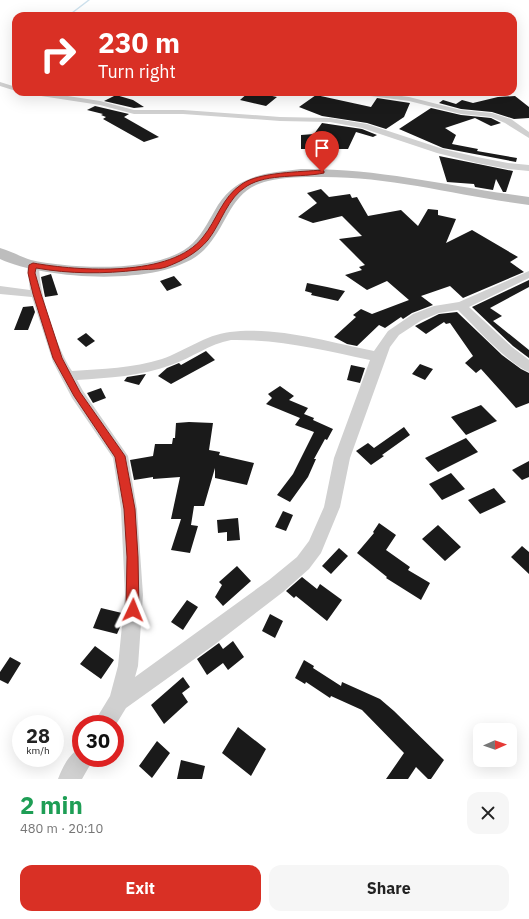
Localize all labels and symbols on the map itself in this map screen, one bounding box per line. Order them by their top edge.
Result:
pin [305,131,339,172]
position arrow [112,589,154,631]
speed limit sign: 30 [72,715,124,767]
north arrow [473,723,517,767]

